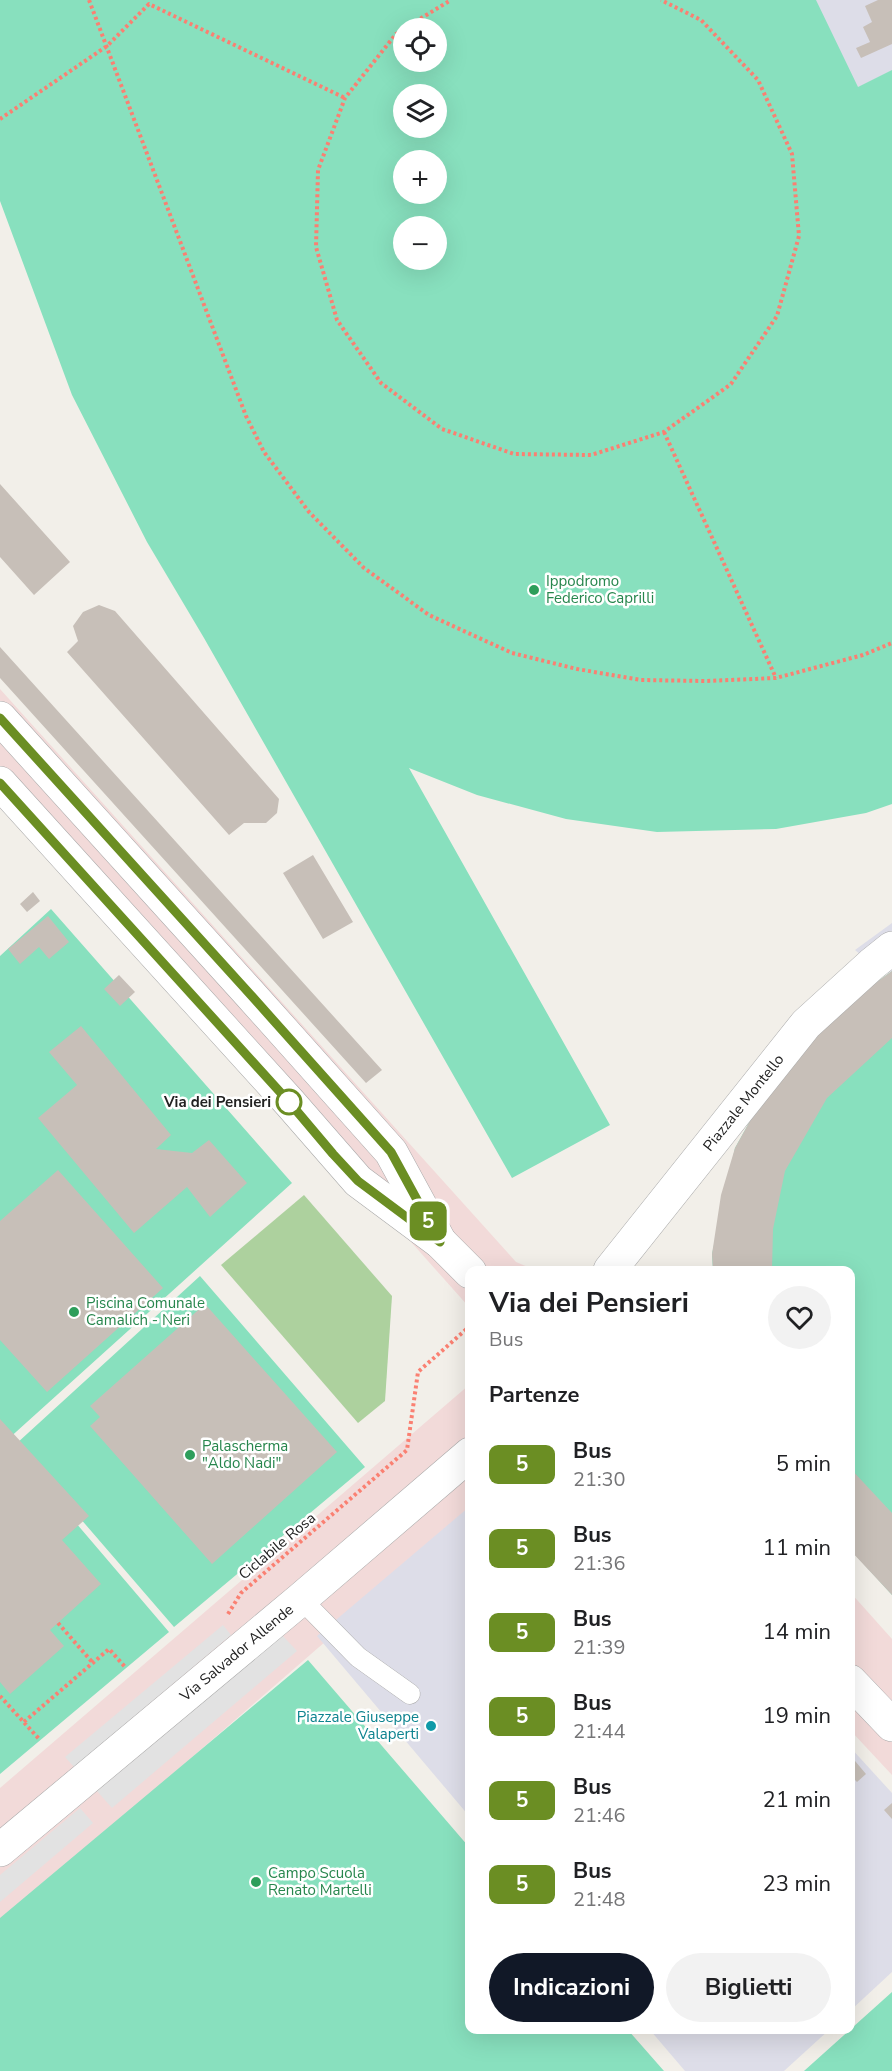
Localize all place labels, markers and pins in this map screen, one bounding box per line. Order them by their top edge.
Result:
place label: Ippodromo Federico Caprilli [546,571,654,608]
marker: Ippodromo Federico Caprilli [527,583,541,597]
marker: Via dei Pensieri [276,1089,302,1115]
place label: Via dei Pensieri [163,1092,271,1112]
place label: Piscina Comunale Camalich - Neri [86,1293,205,1330]
marker: Piscina Comunale Camalich - Neri [67,1305,81,1319]
place label: Palascherma "Aldo Nadi" [202,1436,288,1473]
marker: Palascherma "Aldo Nadi" [183,1448,197,1462]
place label: Piazzale Giuseppe Valaperti [297,1707,419,1744]
marker: Piazzale Giuseppe Valaperti [424,1719,438,1733]
place label: Campo Scuola Renato Martelli [268,1863,372,1900]
marker: Campo Scuola Renato Martelli [249,1875,263,1889]

